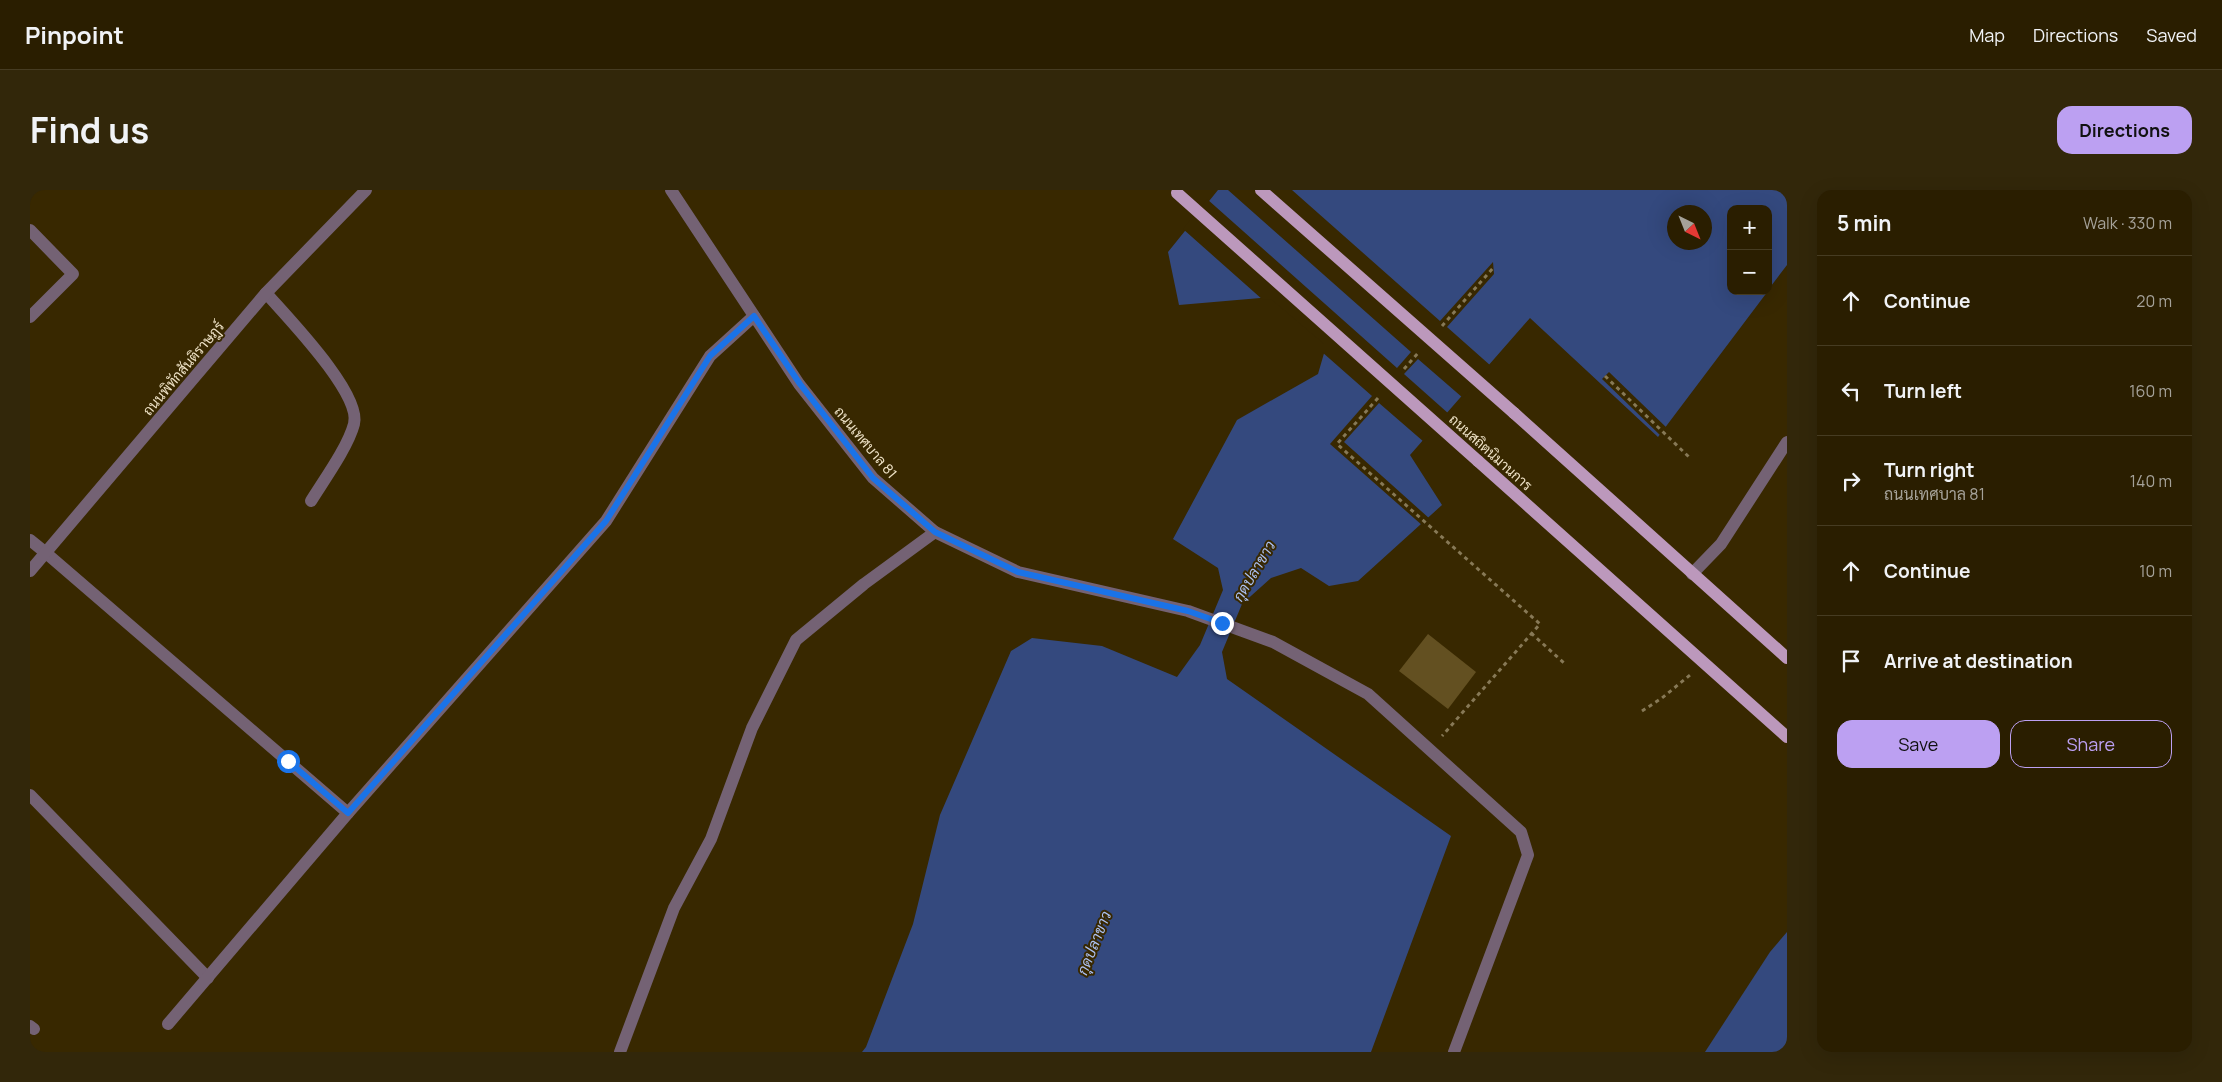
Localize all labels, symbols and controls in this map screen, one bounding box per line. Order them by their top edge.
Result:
text: Pinpoint [25,18,124,51]
text: Map [1969,23,2005,47]
text: Directions [2033,23,2118,47]
text: Saved [2146,23,2197,47]
text: Find us [30,106,149,154]
button: Directions [2057,106,2192,154]
north arrow [1667,205,1712,250]
map controls [1727,205,1772,295]
button: + [1727,205,1772,250]
text: 5 min [1837,209,1891,237]
text: Walk · 330 m [2083,212,2172,234]
button: − [1727,250,1772,295]
icon: ahead [1837,287,1865,315]
text: Continue [1884,288,1970,314]
text: 20 m [2136,290,2172,312]
street label: ถนนพิทักสันติราษฎร์ [138,317,228,419]
icon: left [1837,377,1865,405]
text: Turn left [1884,378,1962,404]
text: 160 m [2129,380,2172,402]
street label: ถนนเทศบาล 81 [830,402,902,482]
street label: ถนนสถิตนิมานการ [1445,410,1537,495]
text: Turn right [1884,457,1974,483]
icon: right [1837,467,1865,495]
text: 140 m [2130,470,2172,492]
text: ถนนเทศบาล 81 [1884,483,1985,505]
water label: กุดปลาขาว [1228,537,1281,606]
icon: ahead [1837,557,1865,585]
text: Continue [1884,558,1970,584]
text: 10 m [2139,560,2172,582]
route end [1211,612,1234,635]
icon: arrive [1837,647,1865,675]
text: Arrive at destination [1884,648,2073,674]
button: Save [1837,720,2000,768]
button: Share [2010,720,2172,768]
route start [277,750,300,773]
water label: กุดปลาขาว [1072,908,1117,978]

